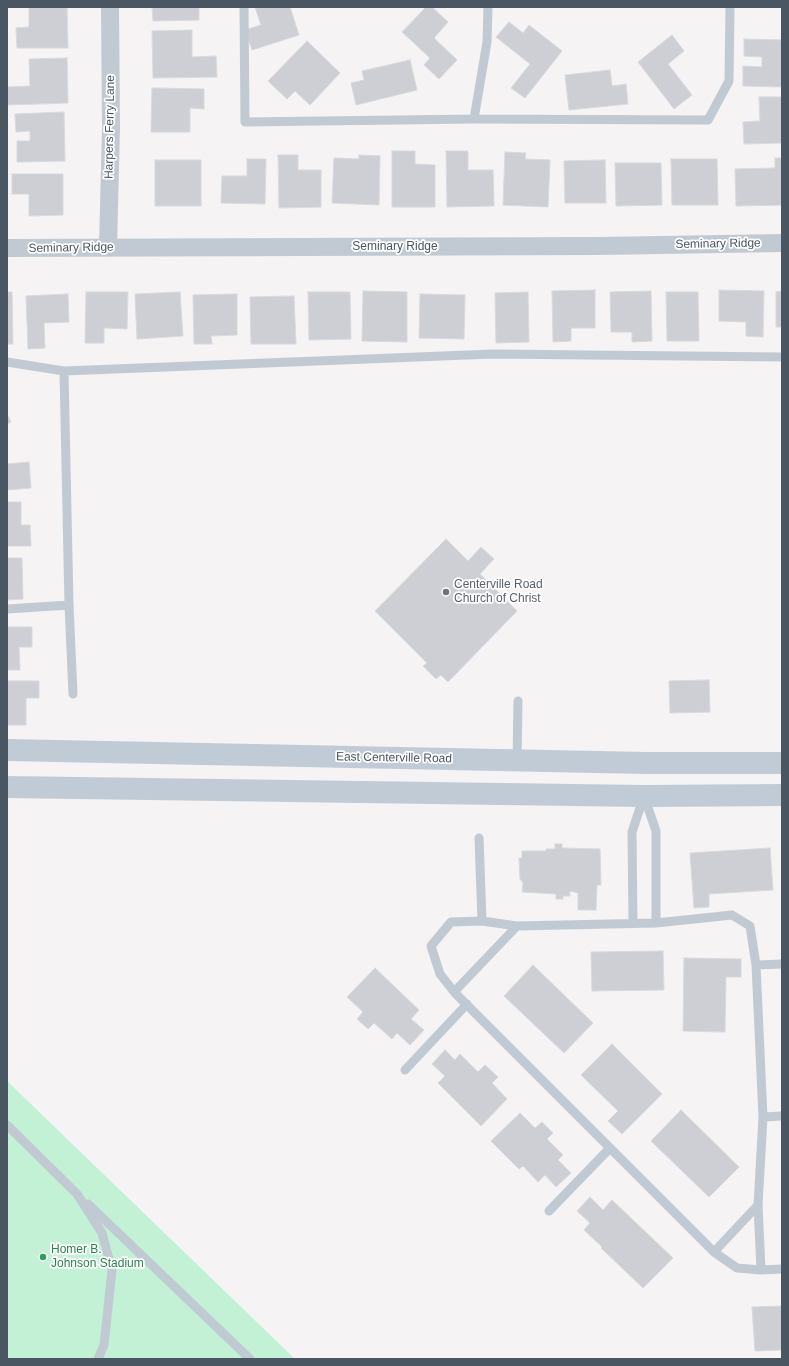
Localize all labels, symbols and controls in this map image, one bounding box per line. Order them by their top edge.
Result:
street label: Harpers Ferry Lane [102,75,118,179]
street label: Seminary Ridge [675,236,761,252]
street label: Seminary Ridge [28,240,114,256]
street label: Seminary Ridge [352,240,438,254]
place label: Centerville Road Church of Christ [454,578,543,606]
marker: Centerville Road Church of Christ [441,587,451,597]
street label: East Centerville Road [336,750,452,766]
place label: Homer B. Johnson Stadium [51,1243,144,1271]
marker: Homer B. Johnson Stadium [38,1252,48,1262]

